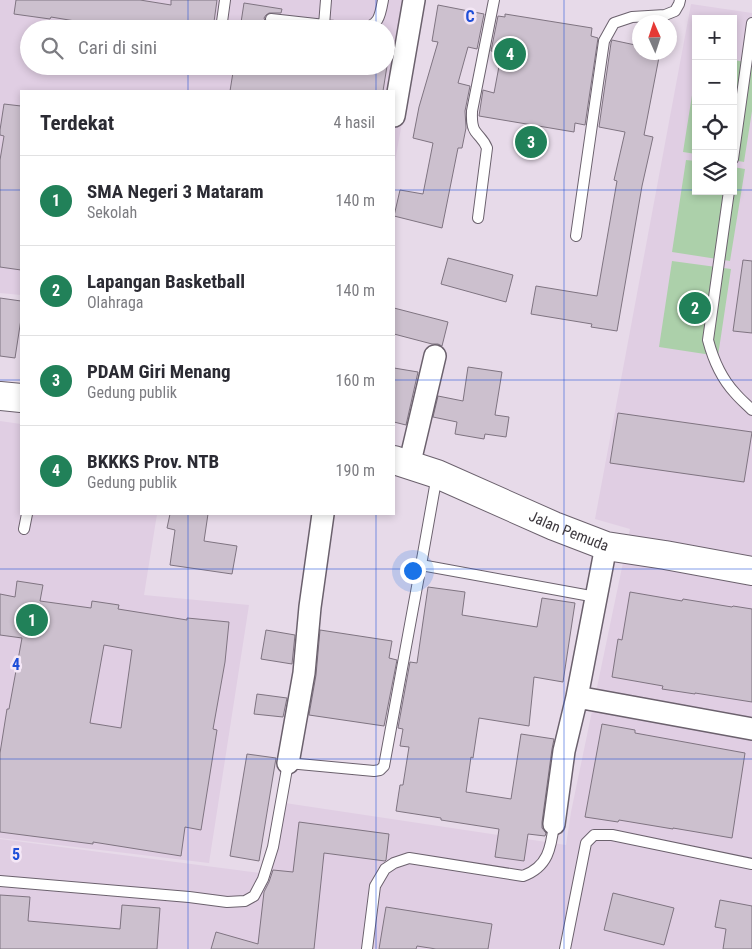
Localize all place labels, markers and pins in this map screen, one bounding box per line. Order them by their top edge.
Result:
pin: 4 [494,35,526,73]
pin: 3 [515,123,547,161]
pin: 2 [679,289,711,327]
pin: 1 [16,601,48,639]

